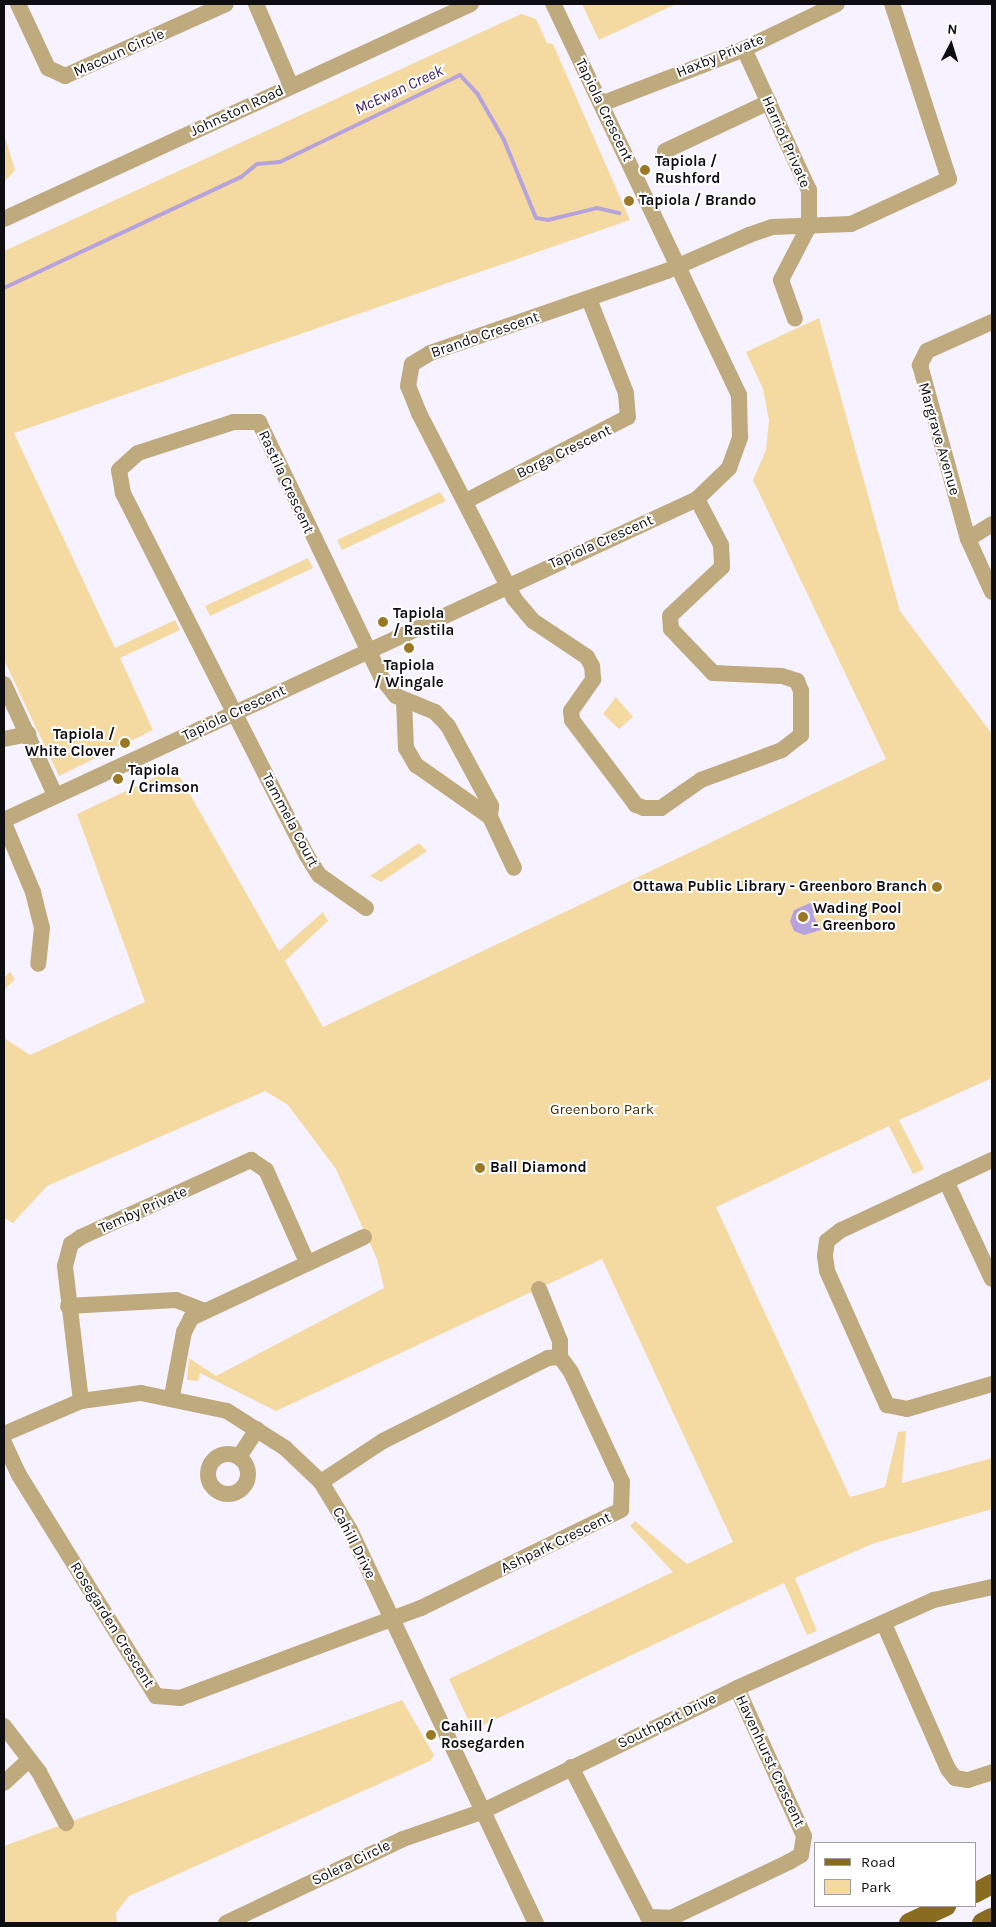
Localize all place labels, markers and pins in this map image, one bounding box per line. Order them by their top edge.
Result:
place label: Tapiola / Rushford [655,152,720,187]
marker: Tapiola / Rushford [639,164,651,176]
place label: Tapiola / Brando [639,192,756,210]
marker: Tapiola / Brando [623,195,635,207]
place label: Tapiola / Rastila [393,604,454,639]
marker: Tapiola / Rastila [377,616,389,628]
marker: Tapiola / Wingale [403,642,415,654]
place label: Tapiola / Wingale [374,656,444,691]
place label: Tapiola / White Clover [25,725,115,760]
marker: Tapiola / White Clover [119,737,131,749]
place label: Tapiola / Crimson [128,761,199,796]
marker: Tapiola / Crimson [112,773,124,785]
place label: Ottawa Public Library - Greenboro Branch [633,878,927,896]
marker: Ottawa Public Library - Greenboro Branch [931,881,943,893]
place label: Wading Pool - Greenboro [813,899,902,934]
marker: Wading Pool - Greenboro [797,911,809,923]
place label: Ball Diamond [490,1159,587,1177]
marker: Ball Diamond [474,1162,486,1174]
place label: Cahill / Rosegarden [441,1717,525,1752]
marker: Cahill / Rosegarden [425,1729,437,1741]

